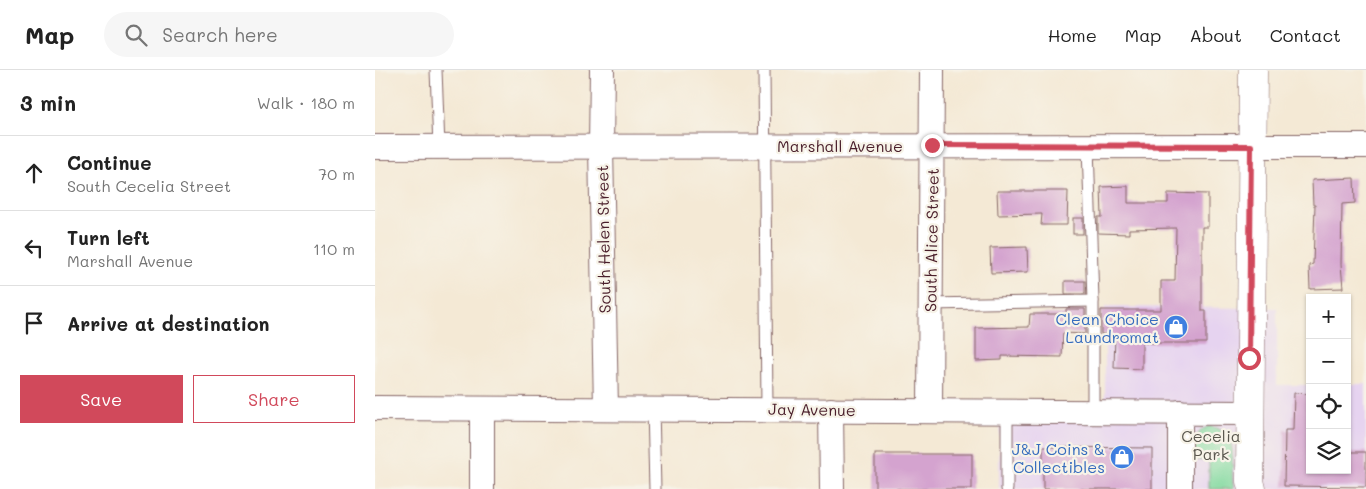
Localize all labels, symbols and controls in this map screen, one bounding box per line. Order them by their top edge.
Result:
search box [104,12,454,57]
text: Map [25,19,74,50]
icon: search [122,21,150,49]
text: Search here [162,22,278,47]
text: Home [1048,23,1097,47]
text: Map [1125,23,1161,47]
text: About [1189,23,1242,47]
text: Contact [1270,23,1341,47]
text: 3 min [20,89,76,116]
text: Walk · 180 m [257,92,355,113]
route end [921,134,944,157]
street label: Marshall Avenue [777,135,903,156]
text: Continue [67,150,152,175]
icon: ahead [20,159,48,187]
text: 70 m [318,163,355,184]
street label: South Helen Street [591,165,615,313]
street label: South Alice Street [919,168,943,312]
text: South Cecelia Street [67,175,231,196]
text: Turn left [67,225,150,250]
icon: left [20,234,48,262]
text: 110 m [313,238,355,259]
text: Marshall Avenue [67,250,193,271]
map controls [1306,294,1351,474]
button: + [1306,294,1351,339]
place label: Clean Choice Laundromat [1056,308,1159,347]
icon: arrive [20,309,48,337]
text: Arrive at destination [67,311,270,336]
shop icon: Clean Choice Laundromat [1163,314,1189,340]
button: − [1306,339,1351,384]
route start [1238,347,1261,370]
button: Save [20,375,183,423]
button: Share [193,375,355,423]
button: locate [1306,384,1351,429]
street label: Jay Avenue [768,398,856,420]
park label: Cecelia Park [1181,425,1241,464]
button: layers [1306,429,1351,474]
place label: J&J Coins & Collectibles [1012,438,1105,477]
shop icon: J&J Coins & Collectibles [1109,444,1135,470]

